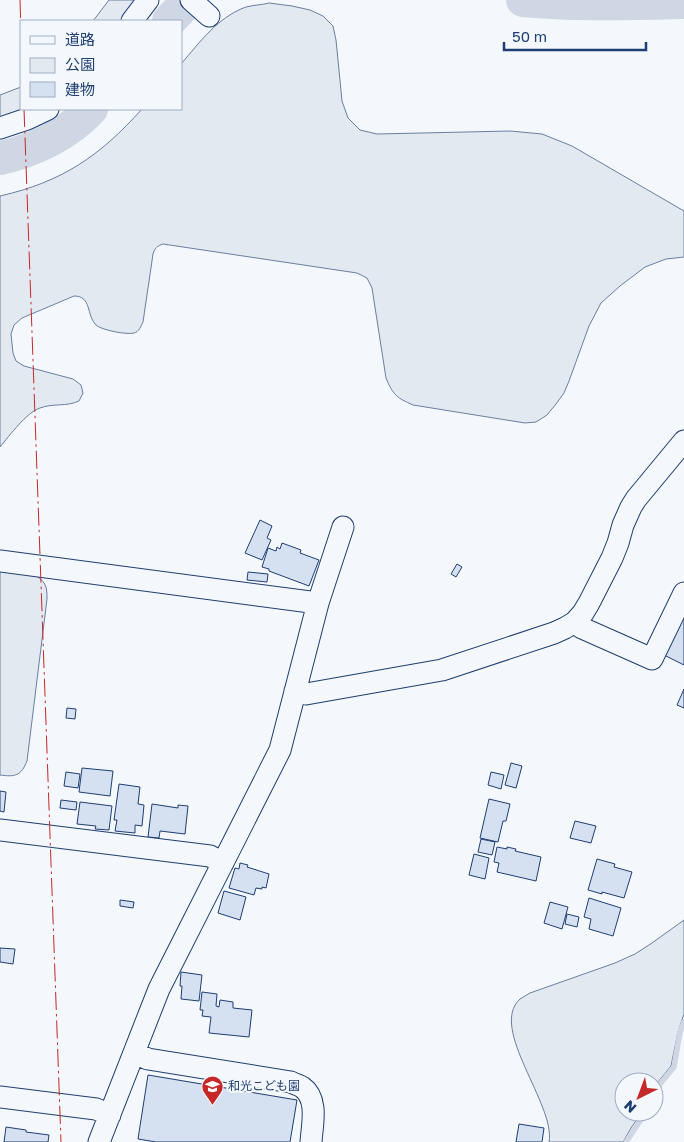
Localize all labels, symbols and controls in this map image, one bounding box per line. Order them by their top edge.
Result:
legend [20,20,182,110]
scale bar [504,20,646,52]
text: 50 m [512,27,547,45]
text: 道路 [65,30,95,48]
text: 公園 [65,55,95,73]
text: 建物 [65,80,95,98]
north arrow [614,1072,664,1122]
school or university icon: 和光こども園 [200,1074,224,1105]
place label: 和光こども園 [228,1078,300,1093]
text: N [620,1097,640,1117]

